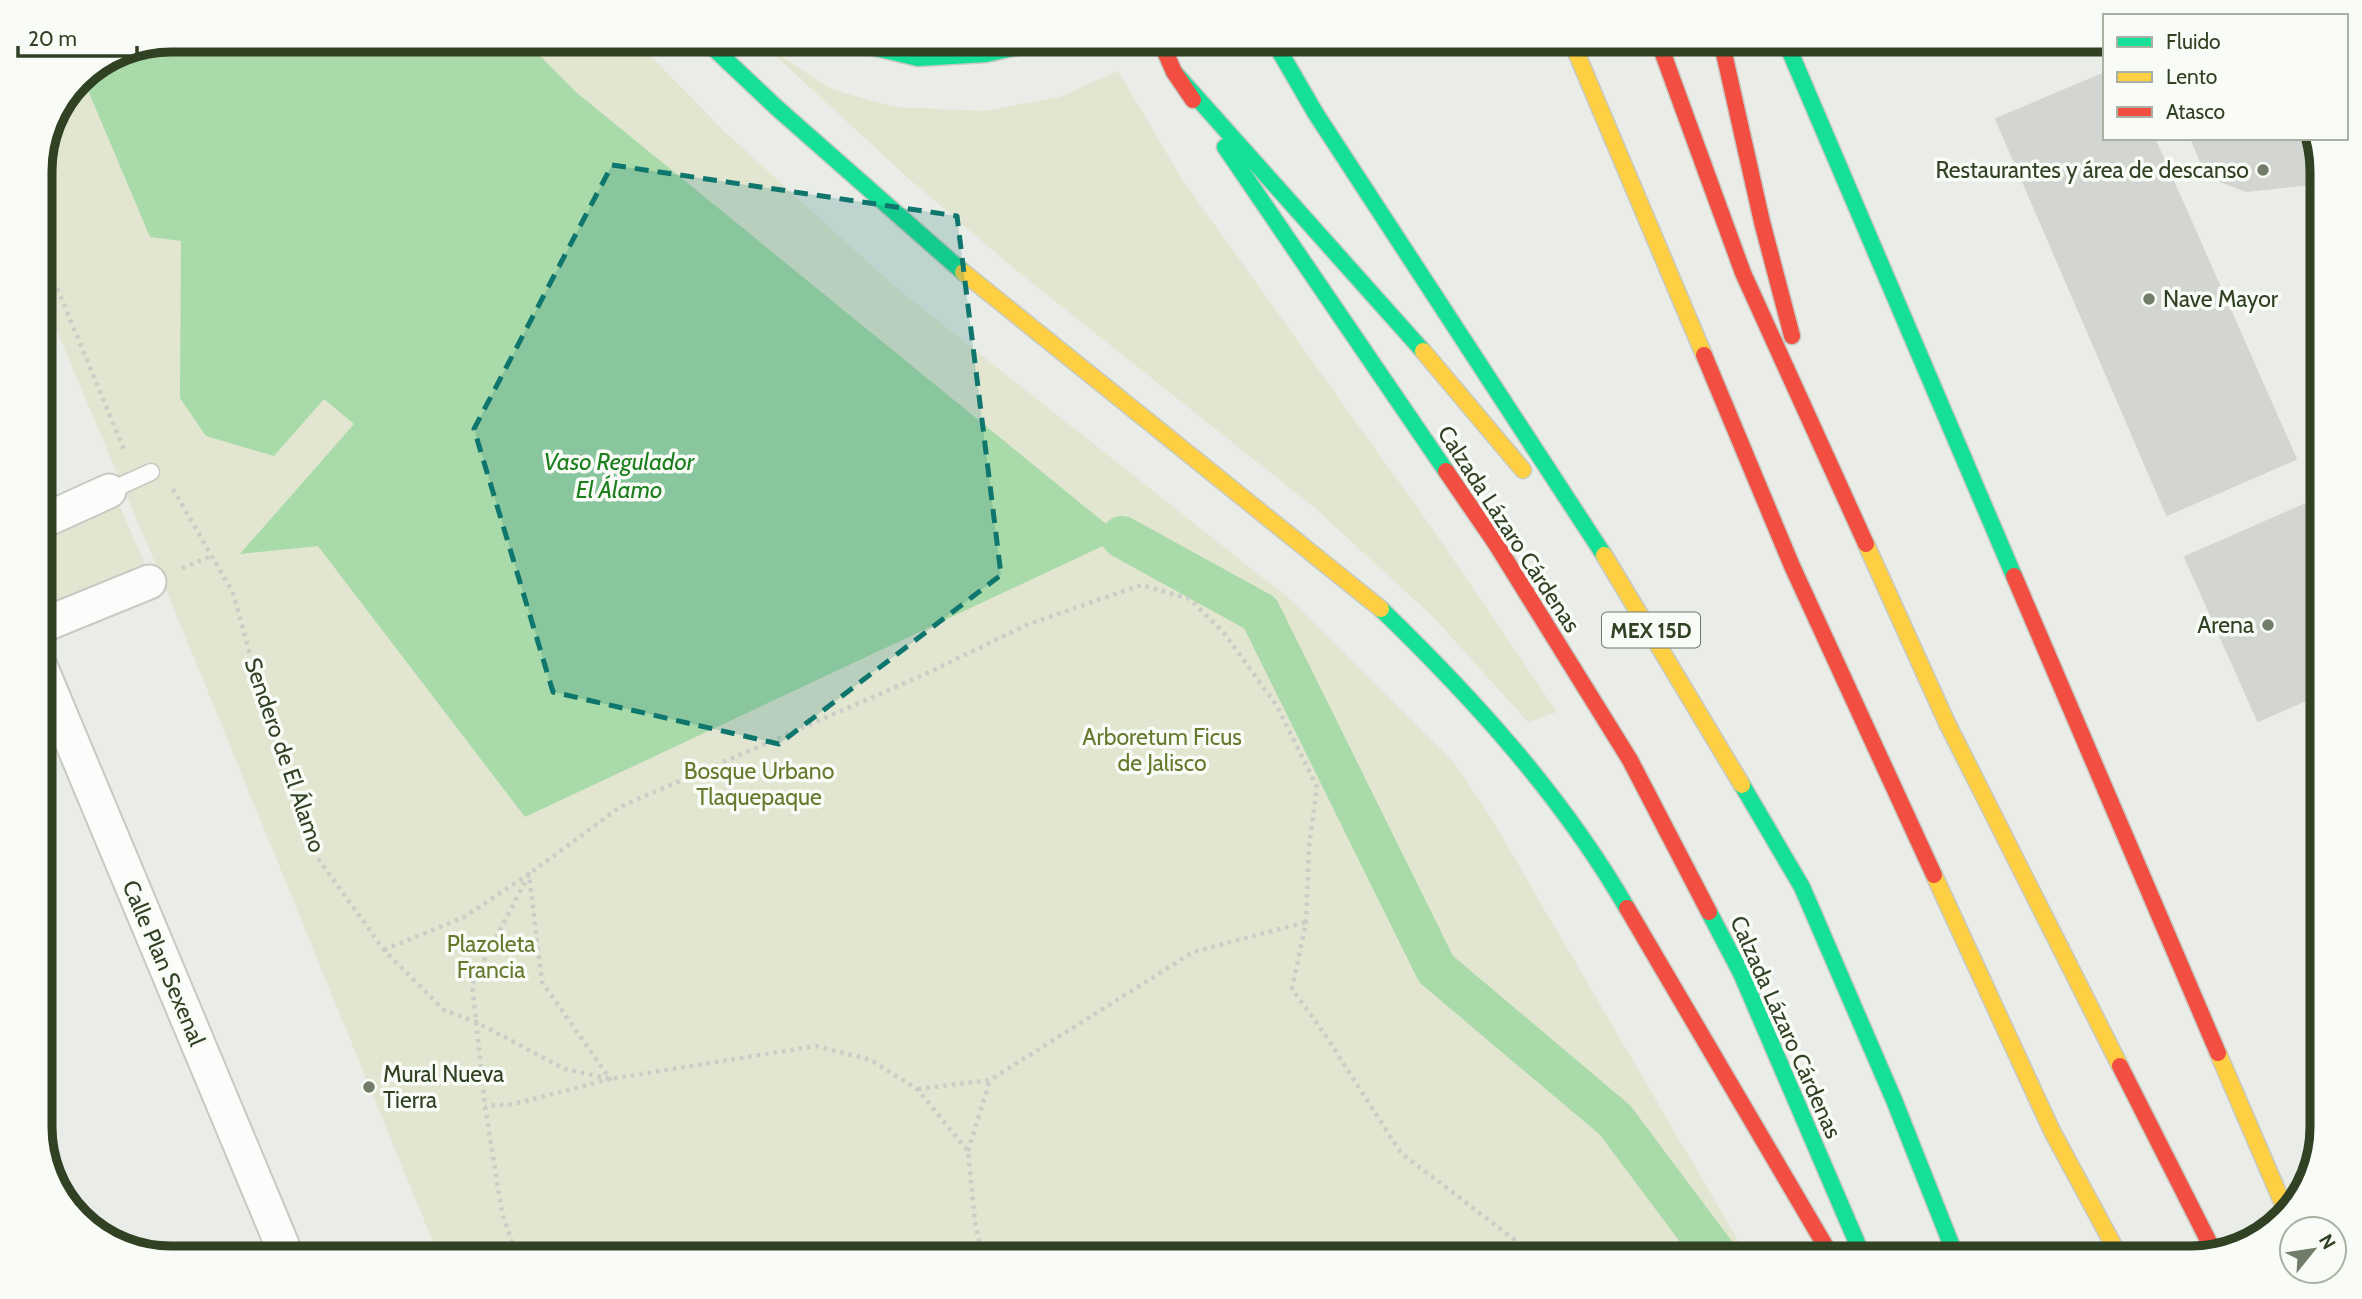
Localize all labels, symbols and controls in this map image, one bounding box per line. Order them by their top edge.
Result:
scale bar [18,14,136,58]
legend [2103,14,2348,140]
text: 20 m [28,26,77,51]
text: Fluido [2166,29,2221,54]
text: Lento [2166,64,2217,89]
text: Atasco [2166,99,2225,124]
place label: Restaurantes y área de descanso [1935,156,2249,184]
marker: Restaurantes y área de descanso [2255,162,2271,178]
place label: Nave Mayor [2163,285,2279,313]
marker: Nave Mayor [2141,291,2157,307]
street label: Calzada Lázaro Cárdenas [1432,420,1586,638]
water label: Vaso Regulador El Álamo [544,447,696,504]
place label: Arena [2197,611,2254,639]
road number: MEX 15D [1602,612,1700,648]
marker: Arena [2260,617,2276,633]
street label: Sendero de El Álamo [239,654,332,856]
park label: Arboretum Ficus de Jalisco [1082,723,1242,777]
park label: Bosque Urbano Tlaquepaque [684,757,834,811]
street label: Calle Plan Sexenal [117,876,212,1051]
street label: Calzada Lázaro Cárdenas [1724,911,1848,1143]
park label: Plazoleta Francia [447,930,535,984]
place label: Mural Nueva Tierra [383,1060,504,1114]
marker: Mural Nueva Tierra [361,1079,377,1095]
north arrow [2278,1215,2348,1285]
text: N [2314,1230,2341,1253]

